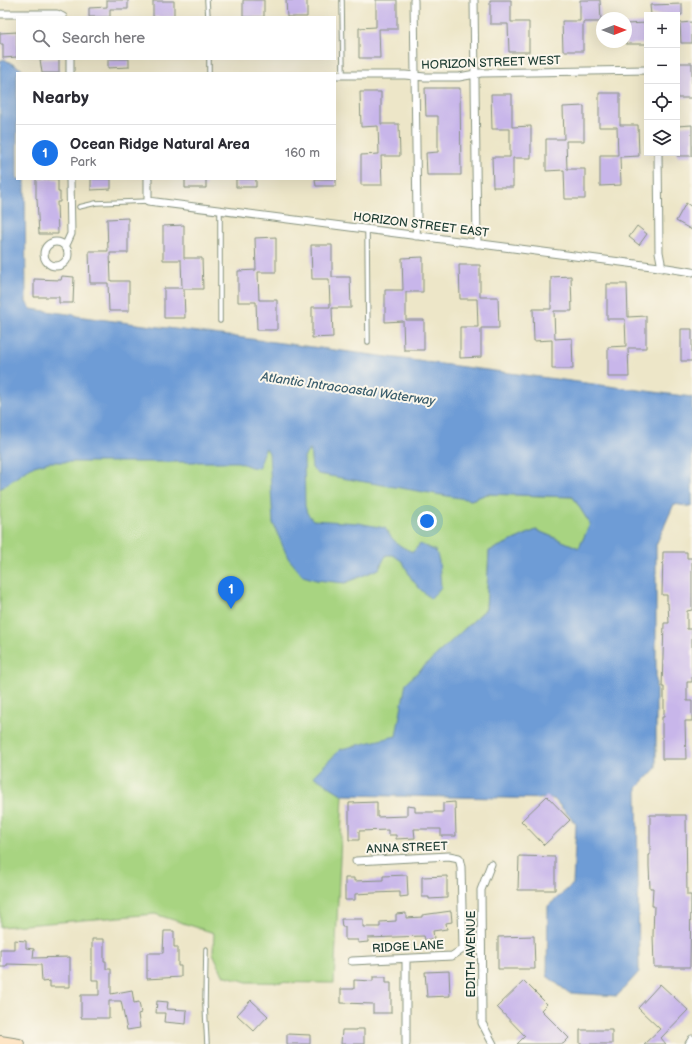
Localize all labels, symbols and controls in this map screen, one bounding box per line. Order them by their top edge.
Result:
north arrow [596,12,632,48]
map controls [644,12,680,156]
button: + [644,12,680,48]
search box [16,16,336,60]
icon: search [30,27,52,49]
text: Search here [62,29,145,48]
button: − [644,48,680,84]
street label: HORIZON STREET WEST [421,53,562,73]
button: locate [644,84,680,120]
text: Nearby [32,88,89,108]
button: layers [644,120,680,156]
text: Ocean Ridge Natural Area [70,135,250,154]
text: 1 [42,145,48,161]
text: 160 m [285,145,320,161]
text: Park [70,154,96,170]
street label: HORIZON STREET EAST [352,209,491,241]
water label: Atlantic Intracoastal Waterway [259,369,437,409]
your location [417,511,437,531]
pin: 1 [218,576,244,609]
street label: ANNA STREET [366,839,449,857]
street label: EDITH AVENUE [464,910,479,997]
street label: RIDGE LANE [372,938,445,956]

